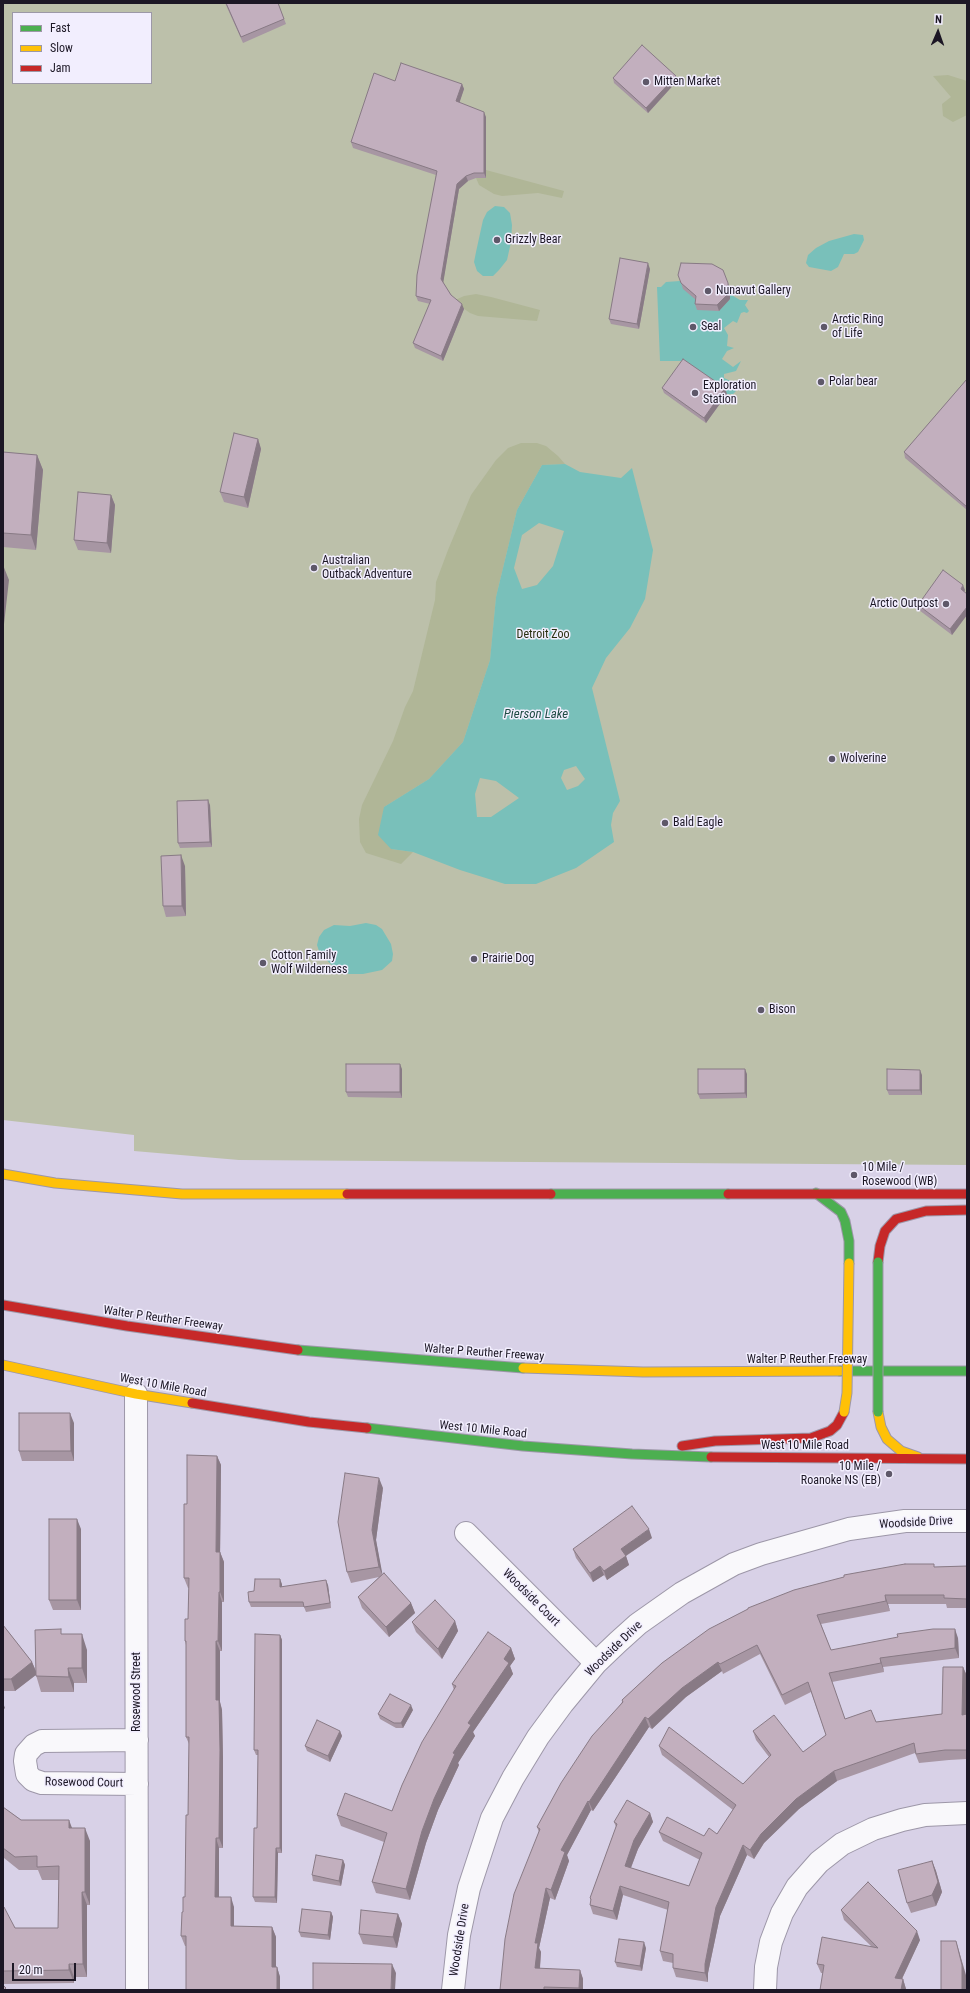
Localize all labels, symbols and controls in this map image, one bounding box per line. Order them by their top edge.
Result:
legend [12,12,152,84]
north arrow [918,12,958,52]
text: N [935,13,942,26]
text: Fast [50,21,70,35]
text: Slow [50,41,73,55]
text: Jam [50,61,71,75]
place label: Mitten Market [654,75,720,89]
marker: Mitten Market [641,77,651,87]
place label: Grizzly Bear [505,233,561,247]
marker: Grizzly Bear [492,235,502,245]
place label: Nunavut Gallery [716,284,791,298]
marker: Nunavut Gallery [703,286,713,296]
place label: Arctic Ring of Life [832,313,883,341]
place label: Seal [701,320,721,334]
marker: Seal [688,322,698,332]
marker: Arctic Ring of Life [819,322,829,332]
place label: Polar bear [829,375,877,389]
marker: Polar bear [816,377,826,387]
place label: Exploration Station [703,379,756,407]
marker: Exploration Station [690,388,700,398]
place label: Australian Outback Adventure [322,554,412,582]
marker: Australian Outback Adventure [309,563,319,573]
place label: Arctic Outpost [870,597,938,611]
marker: Arctic Outpost [941,599,951,609]
park label: Detroit Zoo [517,628,569,642]
water label: Pierson Lake [504,707,568,723]
place label: Wolverine [840,752,886,766]
marker: Wolverine [827,754,837,764]
place label: Bald Eagle [673,816,723,830]
marker: Bald Eagle [660,818,670,828]
place label: Cotton Family Wolf Wilderness [271,949,348,977]
place label: Prairie Dog [482,952,534,966]
marker: Prairie Dog [469,954,479,964]
marker: Cotton Family Wolf Wilderness [258,958,268,968]
place label: Bison [769,1003,796,1017]
marker: Bison [756,1005,766,1015]
place label: 10 Mile / Rosewood (WB) [862,1161,937,1189]
marker: 10 Mile / Rosewood (WB) [849,1170,859,1180]
street label: Walter P Reuther Freeway [102,1303,224,1335]
street label: Walter P Reuther Freeway [423,1342,545,1364]
street label: Walter P Reuther Freeway [747,1353,867,1367]
street label: West 10 Mile Road [118,1371,208,1401]
street label: West 10 Mile Road [438,1418,528,1442]
street label: West 10 Mile Road [761,1439,849,1453]
place label: 10 Mile / Roanoke NS (EB) [801,1460,881,1488]
marker: 10 Mile / Roanoke NS (EB) [884,1469,894,1479]
street label: Woodside Drive [879,1514,953,1532]
street label: Woodside Court [499,1566,563,1630]
street label: Woodside Drive [583,1618,645,1680]
street label: Rosewood Street [130,1652,144,1732]
street label: Rosewood Court [45,1775,123,1791]
street label: Woodside Drive [447,1903,473,1977]
scale bar [14,1955,78,1981]
text: 20 m [19,1963,43,1977]

